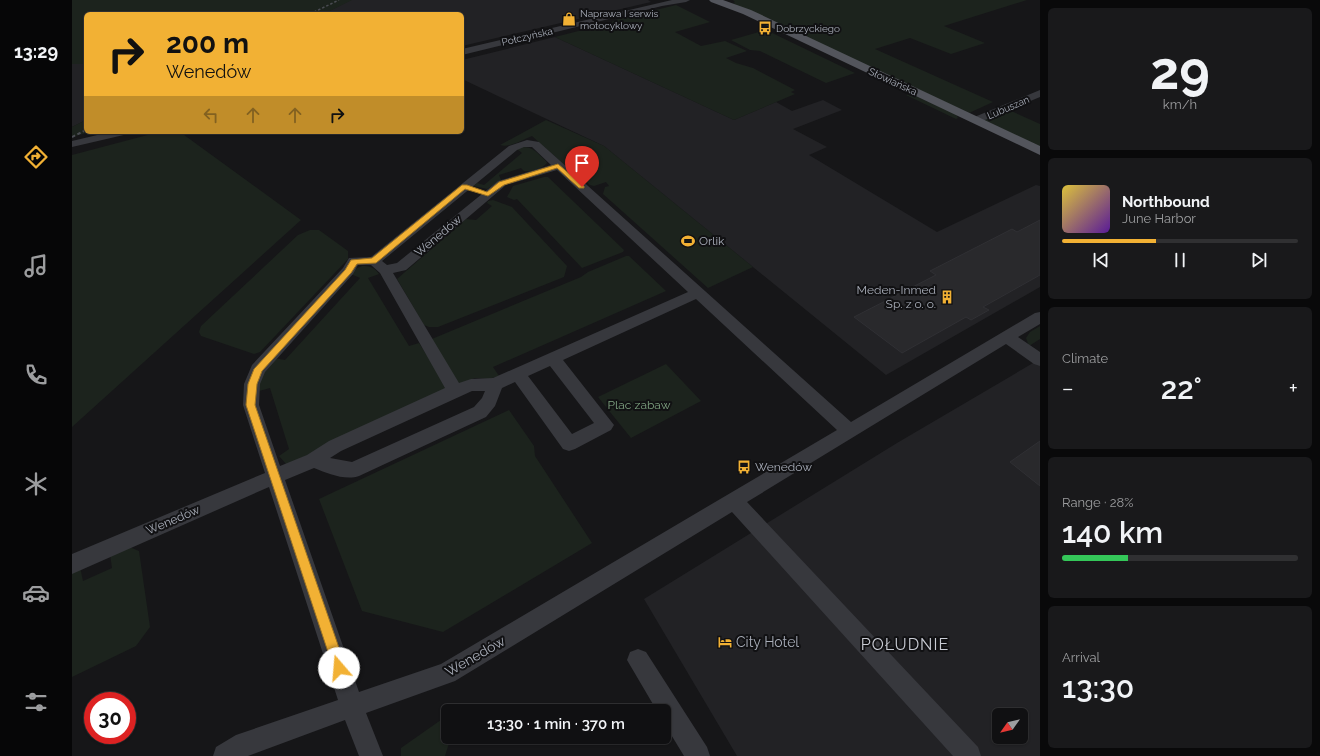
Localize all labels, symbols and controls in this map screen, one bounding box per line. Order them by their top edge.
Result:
place label: Naprawa I serwis motocyklowy [580,8,659,31]
shop icon: Naprawa I serwis motocyklowy [561,11,577,27]
bus stop icon: Dobrzyckiego [757,20,773,36]
place label: Dobrzyckiego [776,23,840,34]
street label: Połczyńska [500,25,554,48]
text: 200 m [166,27,249,60]
icon: right [100,28,152,80]
text: 29 [1150,40,1210,101]
text: 13:29 [14,41,58,62]
text: Wenedów [166,61,251,82]
street label: Słowiańska [867,65,919,97]
street label: Lubuszan [985,94,1031,121]
text: km/h [1163,97,1197,112]
icon: left [200,104,222,126]
icon: ahead [242,104,264,126]
icon: ahead [284,104,306,126]
icon: right [326,104,348,126]
icon: directions [22,143,50,171]
pin [565,146,599,187]
icon: arrive [571,152,593,174]
text: Northbound [1122,193,1210,211]
text: June Harbor [1122,211,1196,226]
street label: Wenedów [412,212,465,260]
sports icon: Orlik [680,233,696,249]
place label: Orlik [699,234,725,248]
icon: previous [1090,249,1112,271]
icon: pause [1169,249,1191,271]
icon: next [1248,249,1270,271]
icon: music [22,252,50,280]
place label: Meden-Inmed Sp. z o. o. [856,283,936,311]
building icon: Meden-Inmed Sp. z o. o. [939,289,955,305]
text: Climate [1062,351,1108,366]
icon: phone [22,361,50,389]
text: 22° [1161,371,1202,406]
text: − [1062,375,1074,401]
text: + [1289,375,1298,401]
park label: Plac zabaw [608,398,671,412]
bus stop icon: Wenedów [736,459,752,475]
place label: Wenedów [755,460,812,474]
icon: climate [22,470,50,498]
text: Range · 28% [1062,495,1134,510]
street label: Wenedów [144,502,202,538]
text: 140 km [1062,515,1163,550]
icon: car [22,579,50,607]
street label: Wenedów [442,632,508,680]
hotel icon: City Hotel [717,634,733,650]
place label: City Hotel [736,634,799,650]
district label: POŁUDNIE [861,635,949,654]
position arrow [318,647,360,689]
text: Arrival [1062,650,1100,665]
text: 13:30 [1062,670,1134,705]
icon: filters [22,688,50,716]
speed limit sign: 30 [84,692,136,744]
north arrow [992,708,1028,744]
map controls [992,708,1028,744]
text: 13:30 · 1 min · 370 m [487,715,625,733]

